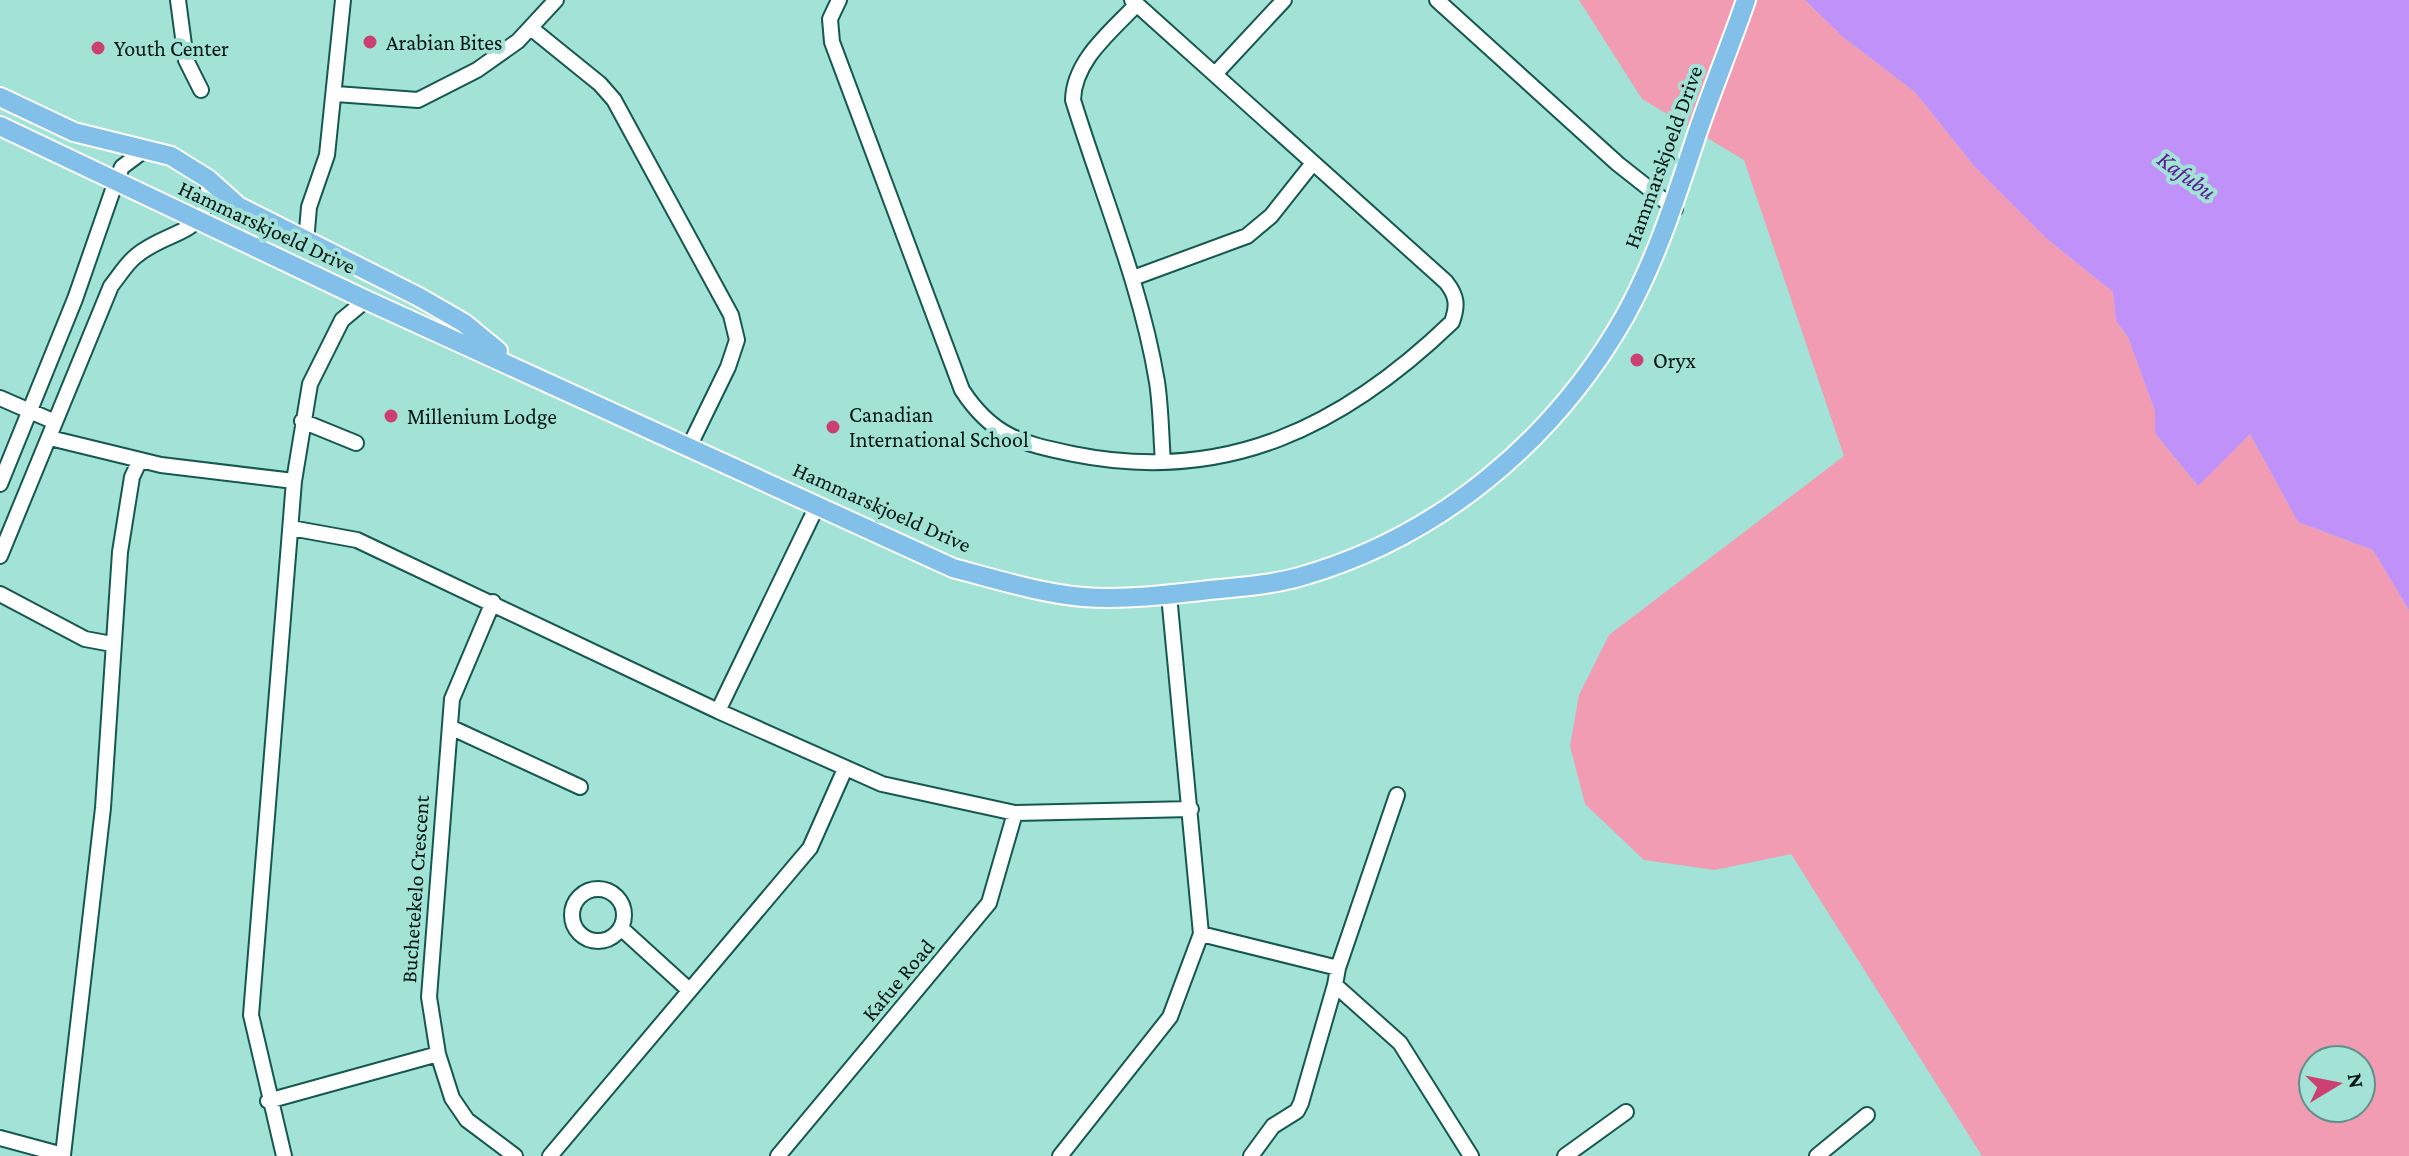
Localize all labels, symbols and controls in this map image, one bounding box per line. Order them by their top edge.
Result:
place label: Arabian Bites [386,30,503,55]
marker: Arabian Bites [361,33,379,51]
place label: Youth Center [114,36,229,61]
marker: Youth Center [89,39,107,57]
street label: Hammarskjoeld Drive [1618,62,1708,252]
water label: Kafubu [2153,145,2221,205]
street label: Hammarskjoeld Drive [175,175,359,279]
place label: Oryx [1653,348,1696,373]
marker: Oryx [1628,351,1646,369]
place label: Canadian International School [849,402,1029,452]
place label: Millenium Lodge [407,404,557,429]
marker: Millenium Lodge [382,407,400,425]
marker: Canadian International School [824,418,842,436]
street label: Hammarskjoeld Drive [789,456,975,558]
street label: Buchetekelo Crescent [396,794,434,984]
street label: Kafue Road [857,934,940,1026]
north arrow [2297,1044,2377,1124]
text: N [2343,1071,2370,1090]

